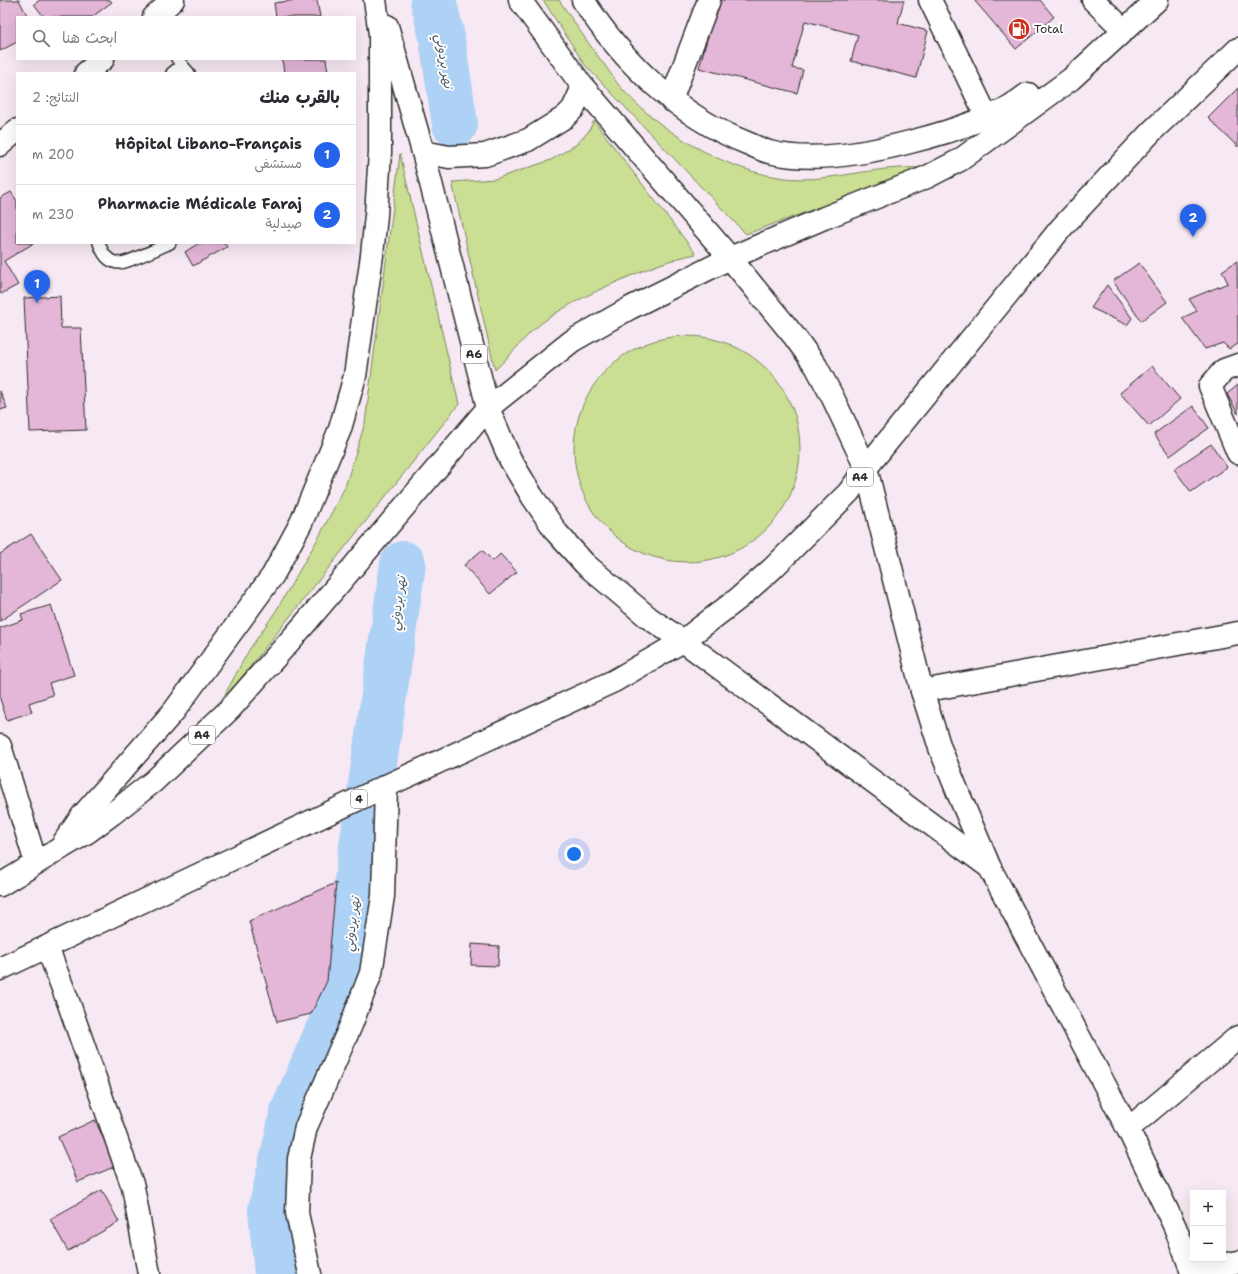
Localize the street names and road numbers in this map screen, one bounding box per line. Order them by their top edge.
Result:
road number: A6 [461,345,487,363]
road number: A4 [847,468,873,486]
road number: A4 [189,726,215,744]
road number: 4 [351,790,367,808]

